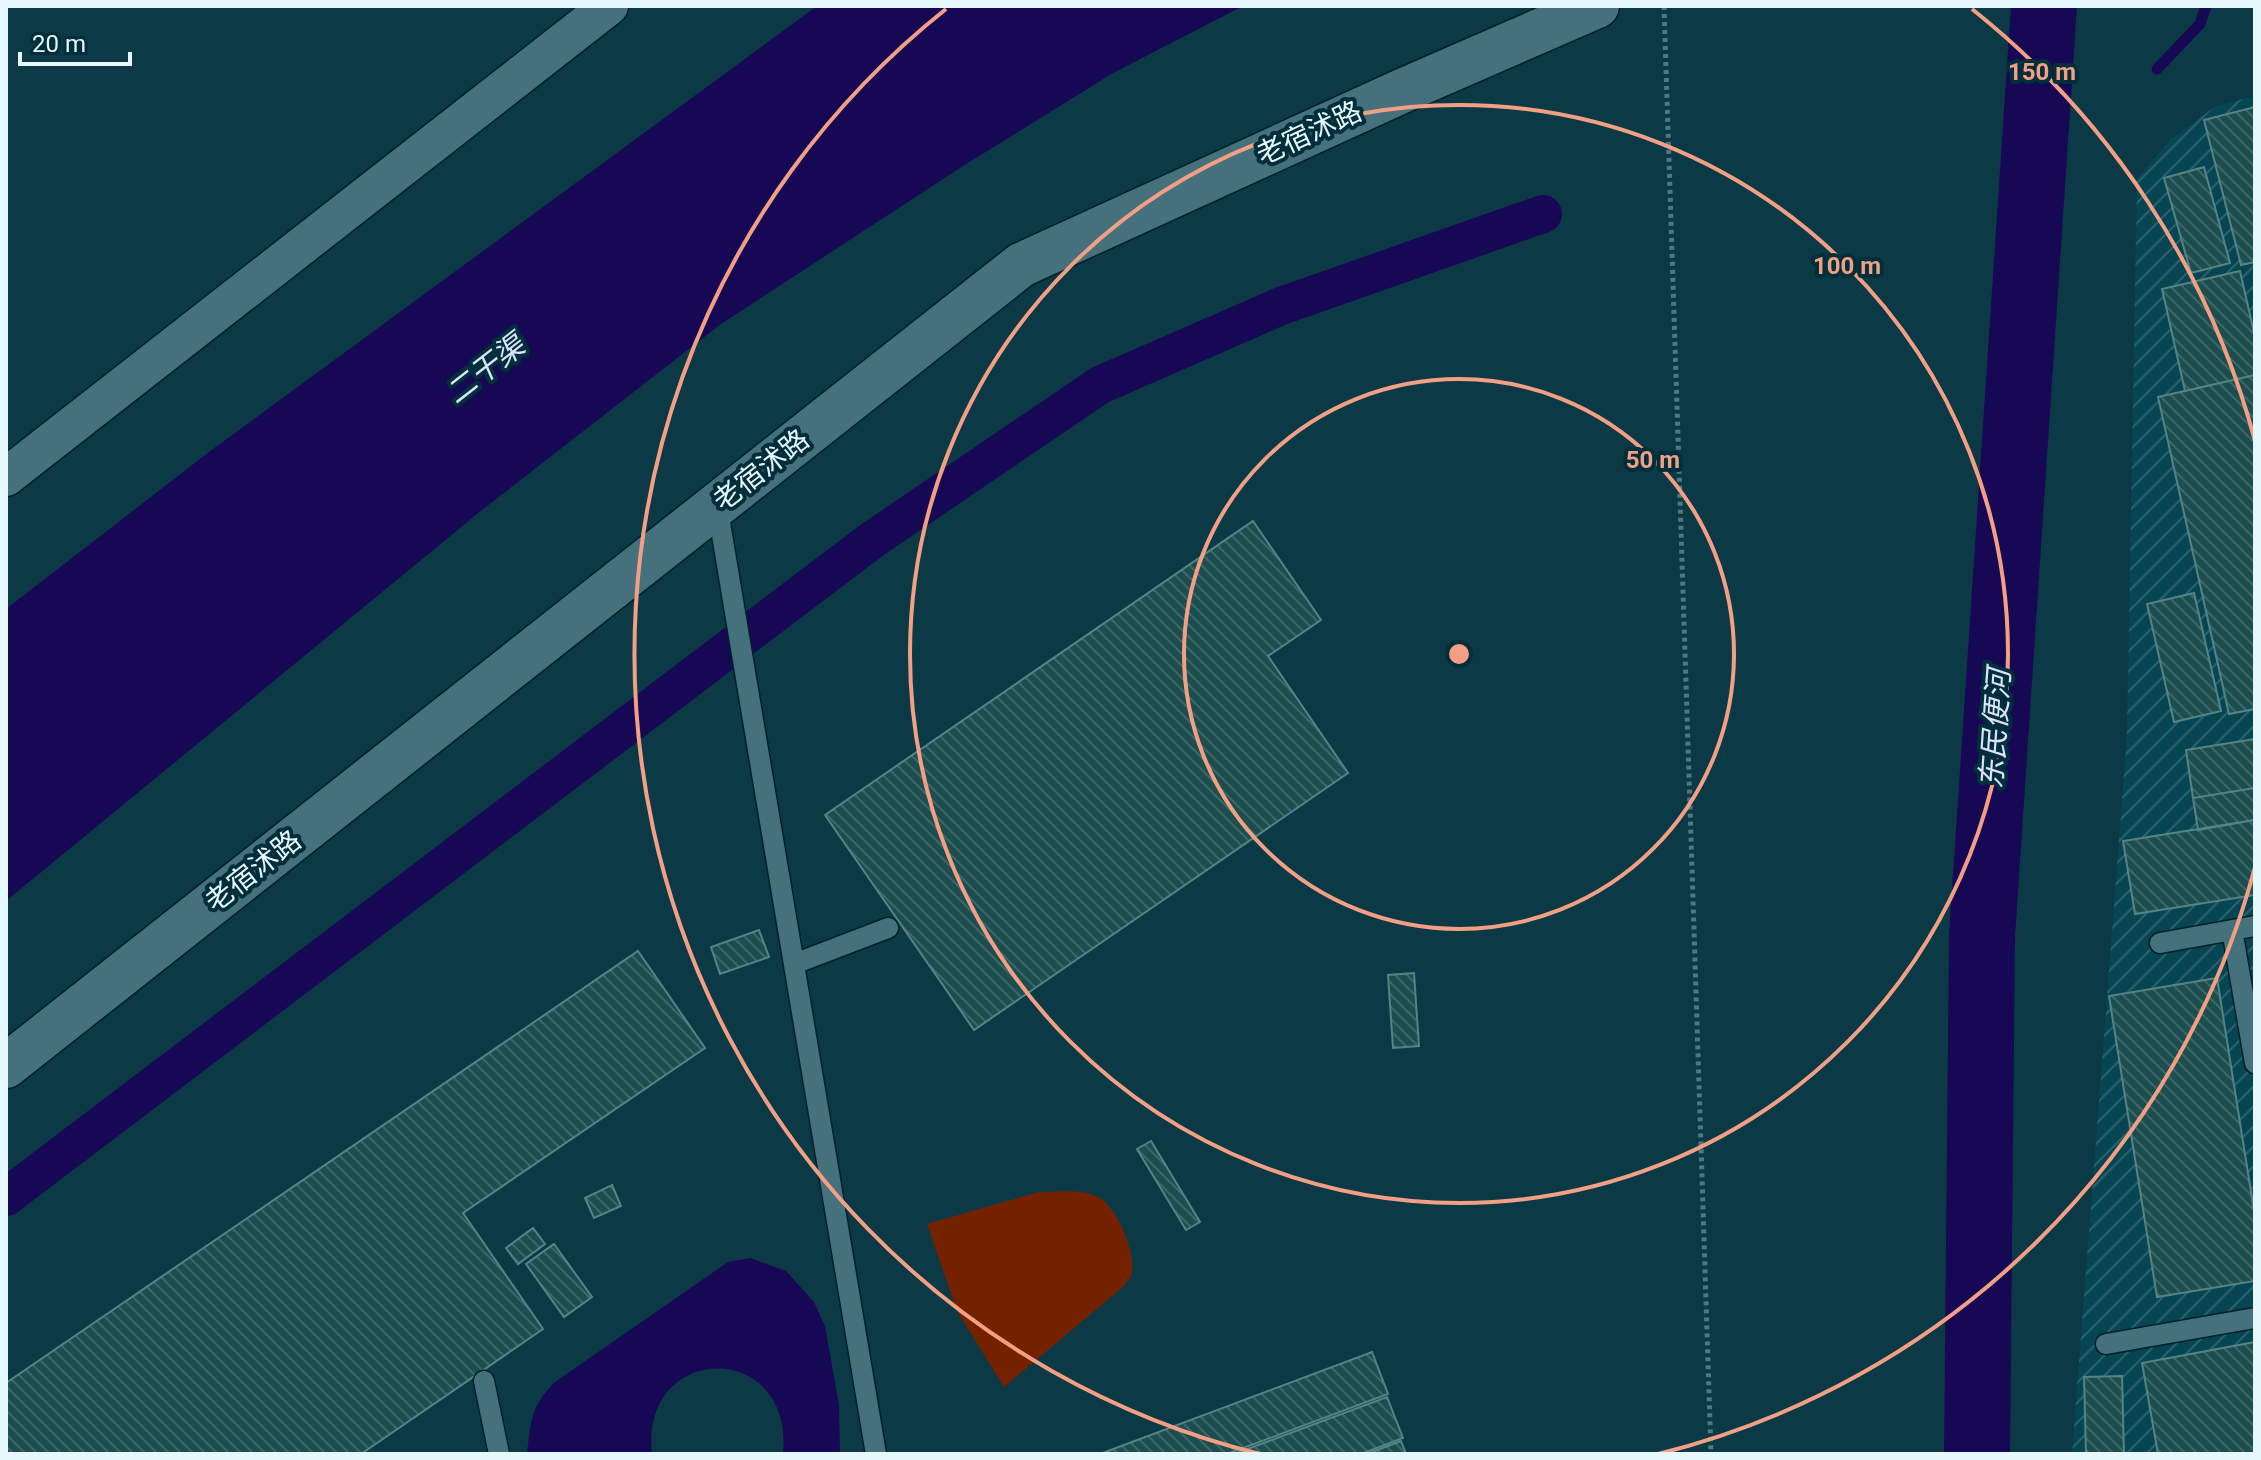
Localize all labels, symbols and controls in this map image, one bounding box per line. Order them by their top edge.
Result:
scale bar [20,16,130,66]
text: 20 m [32,30,86,58]
text: 150 m [2008,58,2076,86]
street label: 老宿沭路 [1251,94,1367,172]
text: 100 m [1813,252,1881,280]
water label: 二干渠 [439,325,534,410]
street label: 老宿沭路 [707,423,815,517]
text: 50 m [1626,446,1680,474]
centre of rings [1445,640,1473,668]
water label: 东民便河 [1973,663,2017,790]
street label: 老宿沭路 [199,824,307,918]

